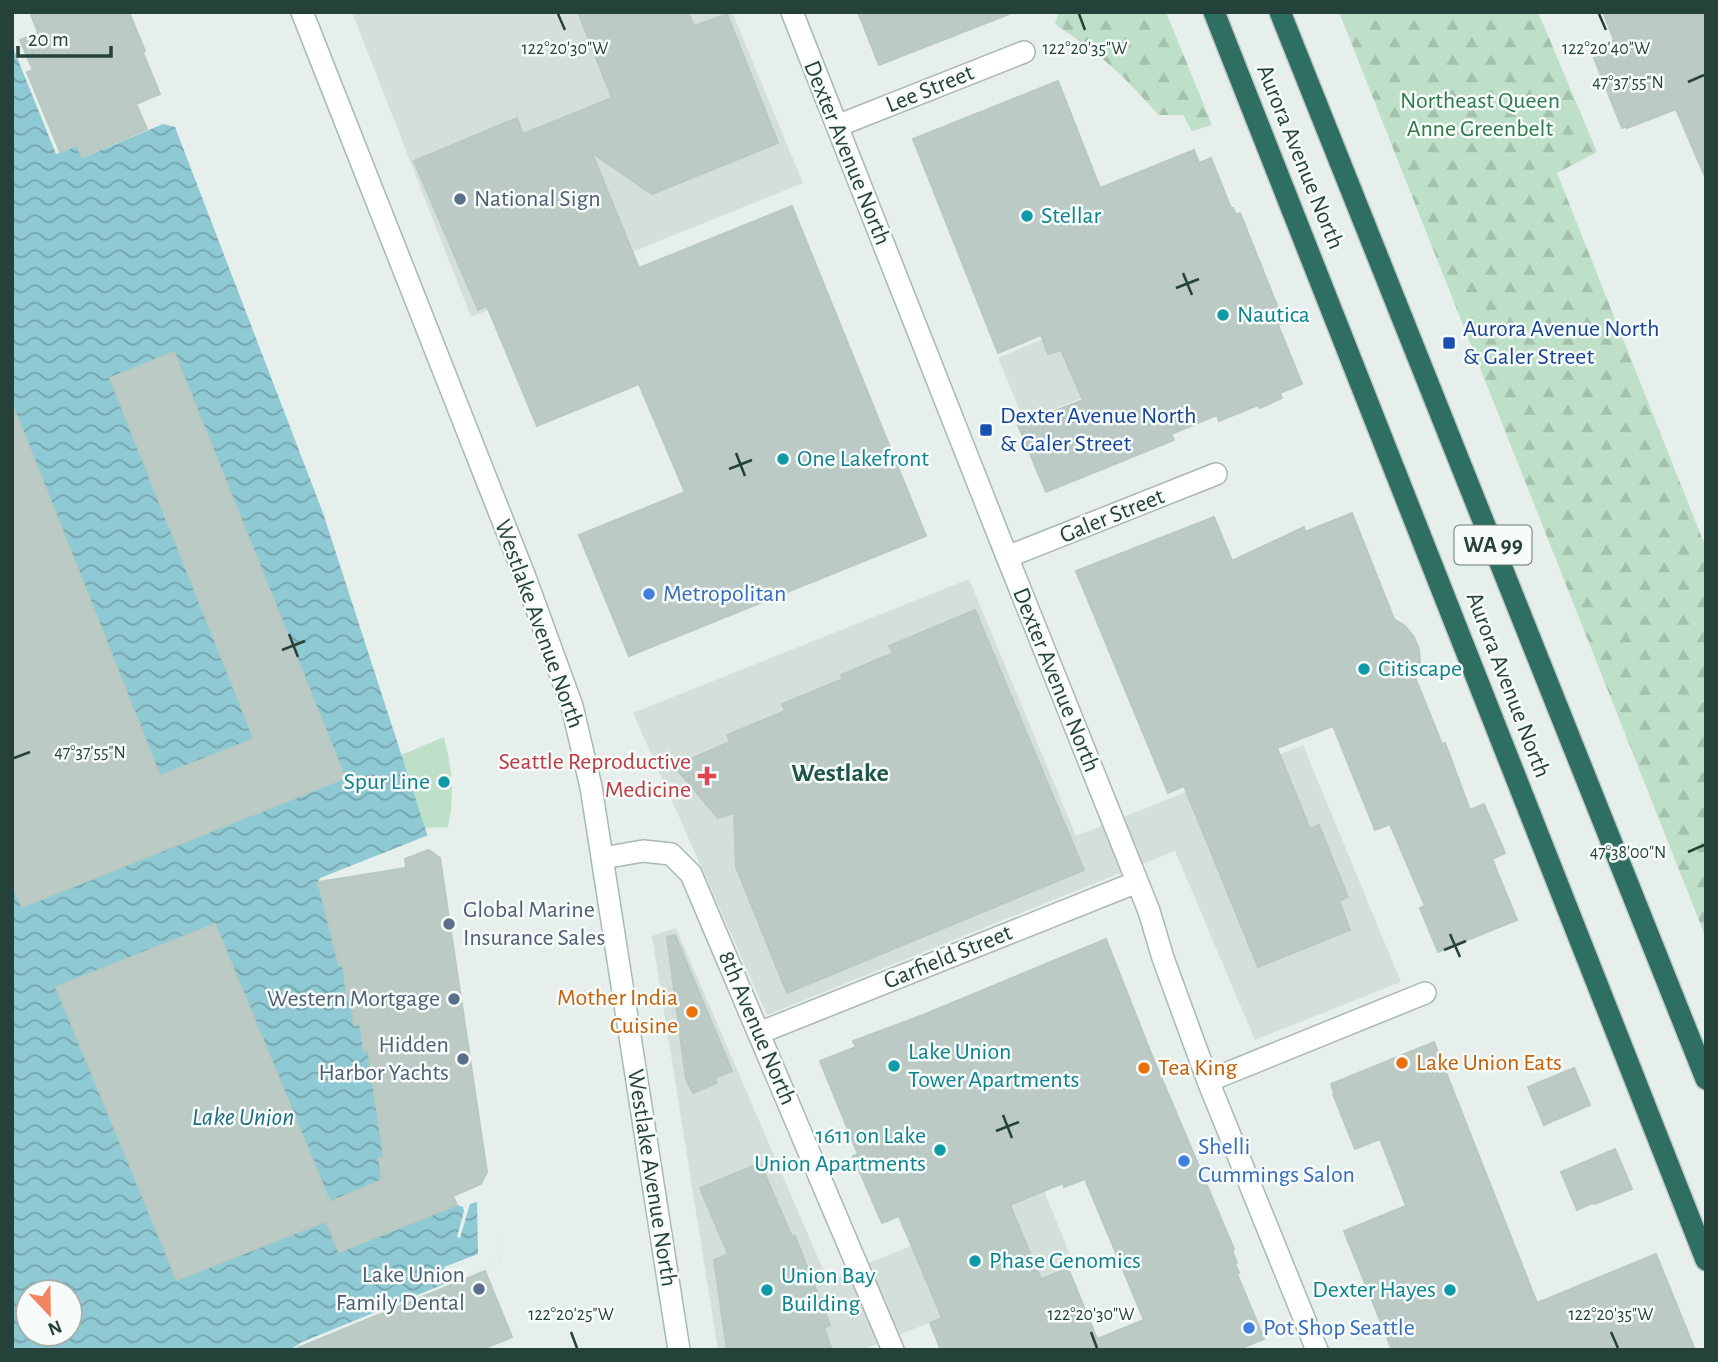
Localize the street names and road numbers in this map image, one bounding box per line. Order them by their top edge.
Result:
street label: Dexter Avenue North [799,57,895,249]
street label: Lee Street [883,60,978,117]
street label: Aurora Avenue North [1252,61,1348,253]
street label: Galer Street [1056,484,1168,548]
street label: Westlake Avenue North [490,517,588,731]
road number: WA 99 [1454,526,1532,565]
street label: Dexter Avenue North [1008,584,1104,776]
street label: Aurora Avenue North [1462,589,1554,781]
street label: Garfield Street [880,920,1016,994]
street label: 8th Avenue North [714,947,800,1109]
street label: Westlake Avenue North [623,1068,681,1288]

